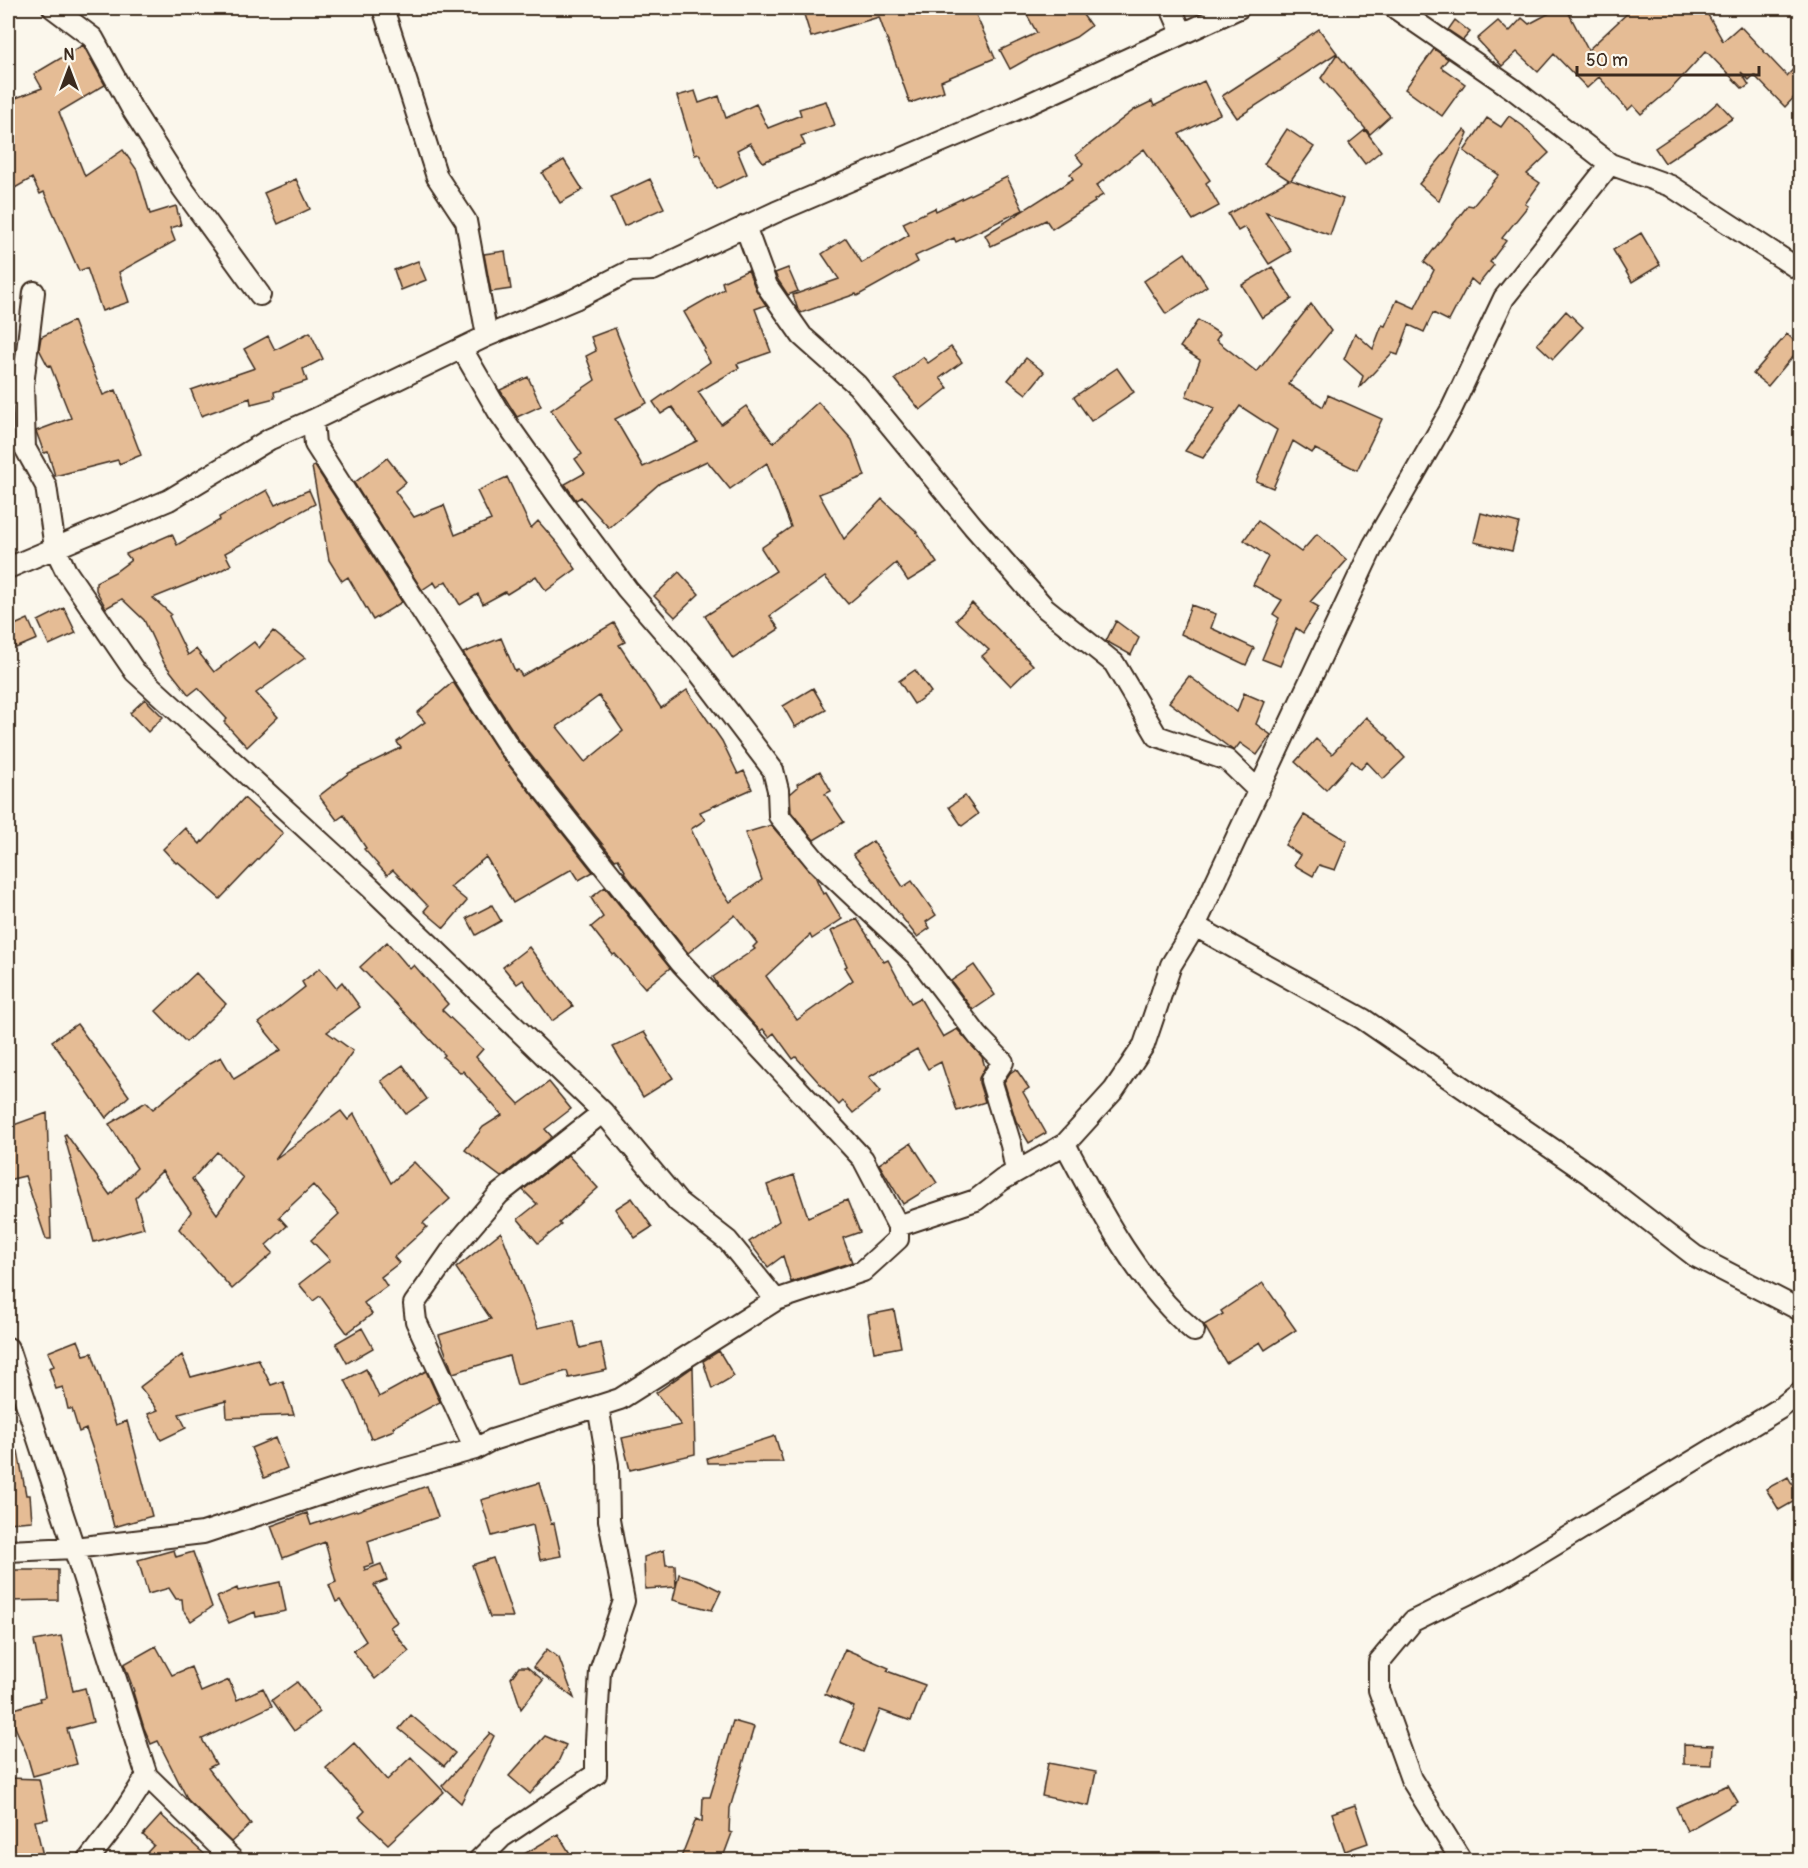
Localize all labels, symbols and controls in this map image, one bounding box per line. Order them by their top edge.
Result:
north arrow [39,39,99,99]
scale bar [1577,39,1758,77]
text: N [64,45,75,65]
text: 50 m [1586,49,1628,72]

